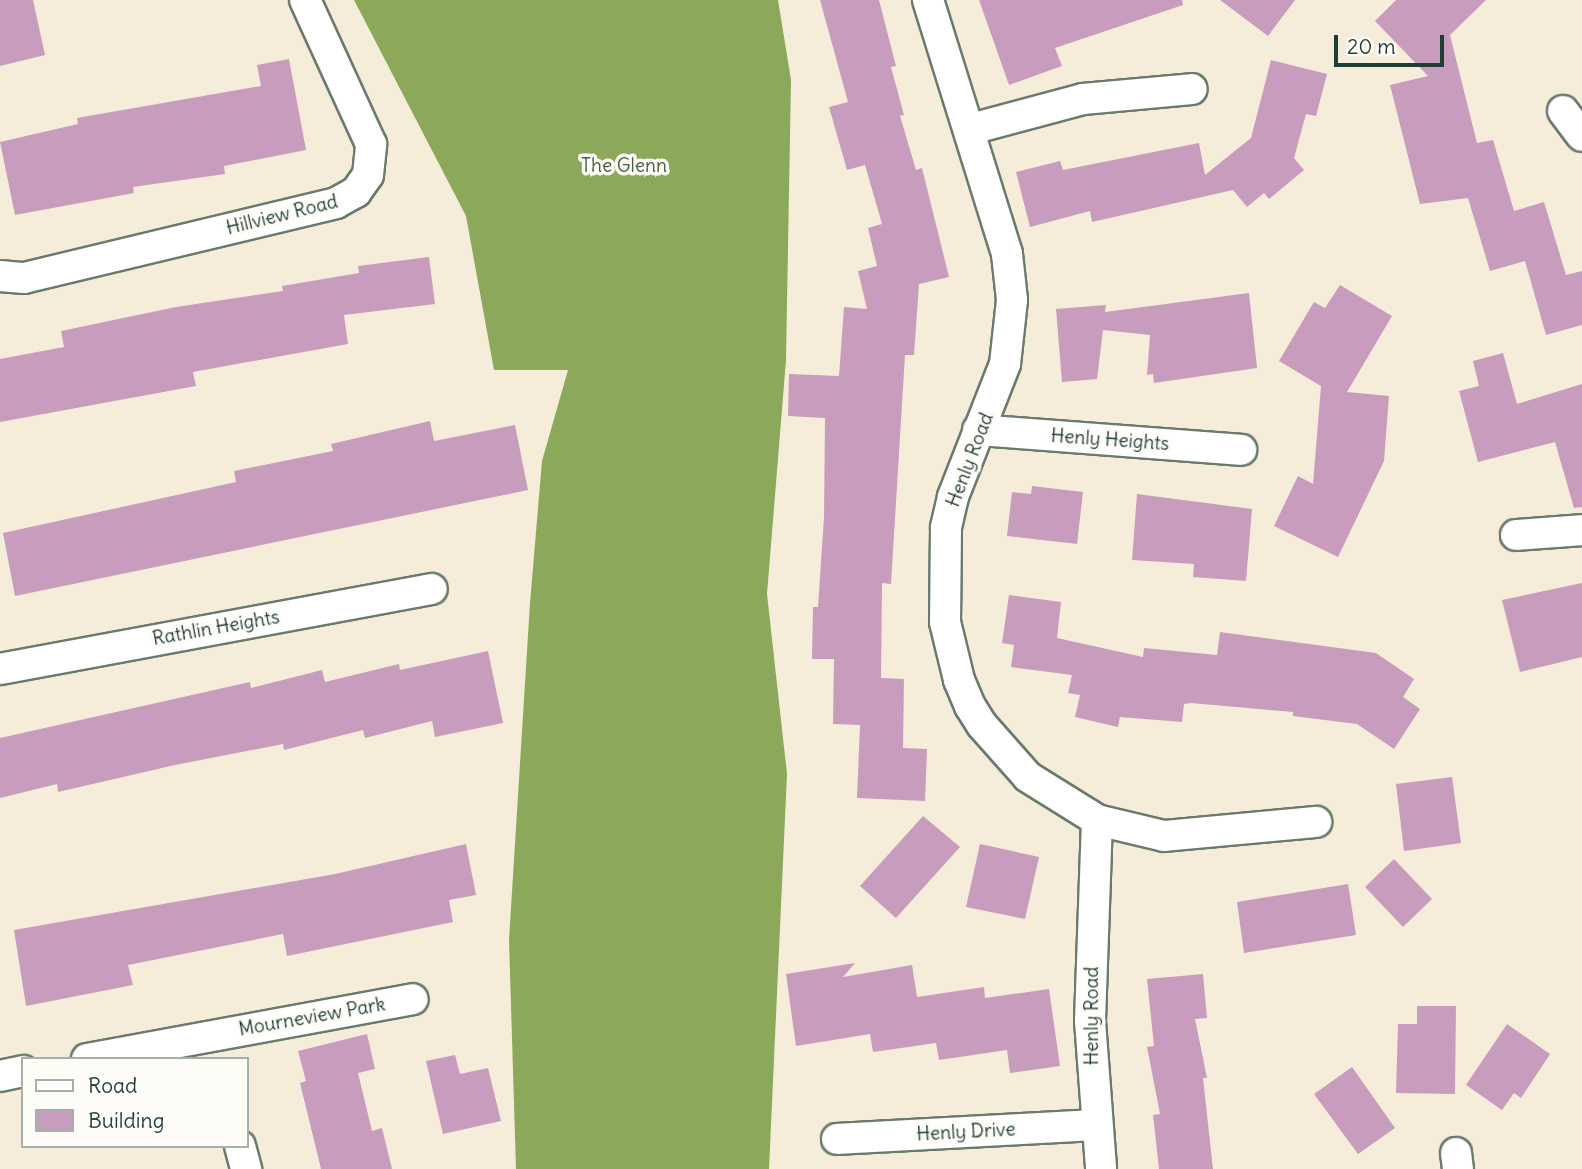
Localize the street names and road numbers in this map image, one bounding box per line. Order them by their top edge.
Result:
street label: Hillview Road [224,190,340,240]
street label: Henly Road [942,410,998,510]
street label: Henly Heights [1050,424,1170,456]
street label: Rathlin Heights [151,606,281,650]
street label: Henly Road [1081,967,1103,1065]
street label: Mourneview Park [237,993,387,1041]
street label: Henly Drive [916,1118,1016,1146]

